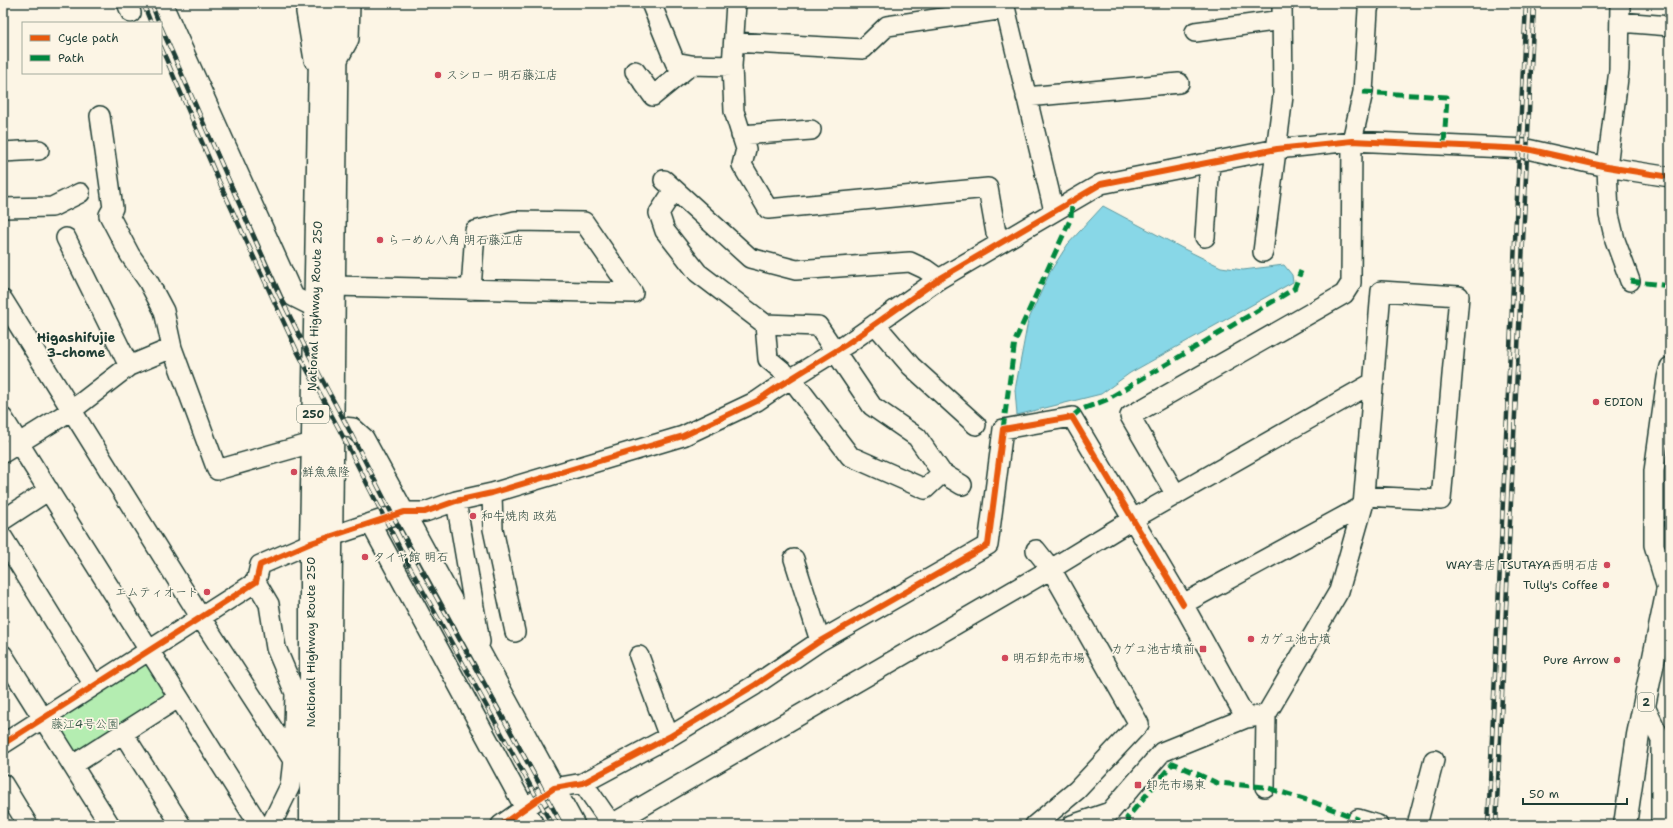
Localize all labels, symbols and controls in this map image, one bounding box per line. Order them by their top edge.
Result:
legend [22,22,162,74]
text: Cycle path [58,30,119,46]
text: Path [58,50,84,66]
place label: スシロー 明石藤江店 [446,67,558,83]
marker: スシロー 明石藤江店 [433,70,443,80]
street label: National Highway Route 250 [304,220,326,392]
place label: らーめん八角 明石藤江店 [388,232,524,248]
marker: らーめん八角 明石藤江店 [375,235,385,245]
district label: Higashifujie 3-chome [37,329,116,361]
place label: EDION [1604,394,1643,410]
marker: EDION [1591,397,1601,407]
road number: 250 [297,405,329,423]
place label: 鮮魚魚隆 [302,464,350,480]
marker: 鮮魚魚隆 [289,467,299,477]
place label: 和牛焼肉 政苑 [481,508,557,524]
marker: 和牛焼肉 政苑 [468,511,478,521]
place label: タイヤ館 明石 [373,549,449,565]
marker: タイヤ館 明石 [360,552,370,562]
street label: National Highway Route 250 [303,557,319,727]
place label: WAY書店 TSUTAYA西明石店 [1446,557,1599,573]
marker: WAY書店 TSUTAYA西明石店 [1602,560,1612,570]
place label: Tully's Coffee [1523,577,1598,593]
marker: Tully's Coffee [1601,580,1611,590]
place label: エムティオート [115,584,199,600]
marker: エムティオート [202,587,212,597]
place label: カゲユ池古墳 [1259,631,1331,647]
marker: カゲユ池古墳 [1246,634,1256,644]
place label: カゲユ池古墳前 [1111,641,1195,657]
marker: カゲユ池古墳前 [1198,644,1208,654]
place label: 明石卸売市場 [1013,650,1085,666]
place label: Pure Arrow [1543,652,1610,668]
marker: 明石卸売市場 [1000,653,1010,663]
marker: Pure Arrow [1612,655,1622,665]
road number: 2 [1638,693,1654,711]
park label: 藤江4号公園 [51,716,119,732]
place label: 卸売市場東 [1146,777,1206,793]
marker: 卸売市場東 [1133,780,1143,790]
scale bar [1523,780,1627,806]
text: 50 m [1529,786,1559,802]

